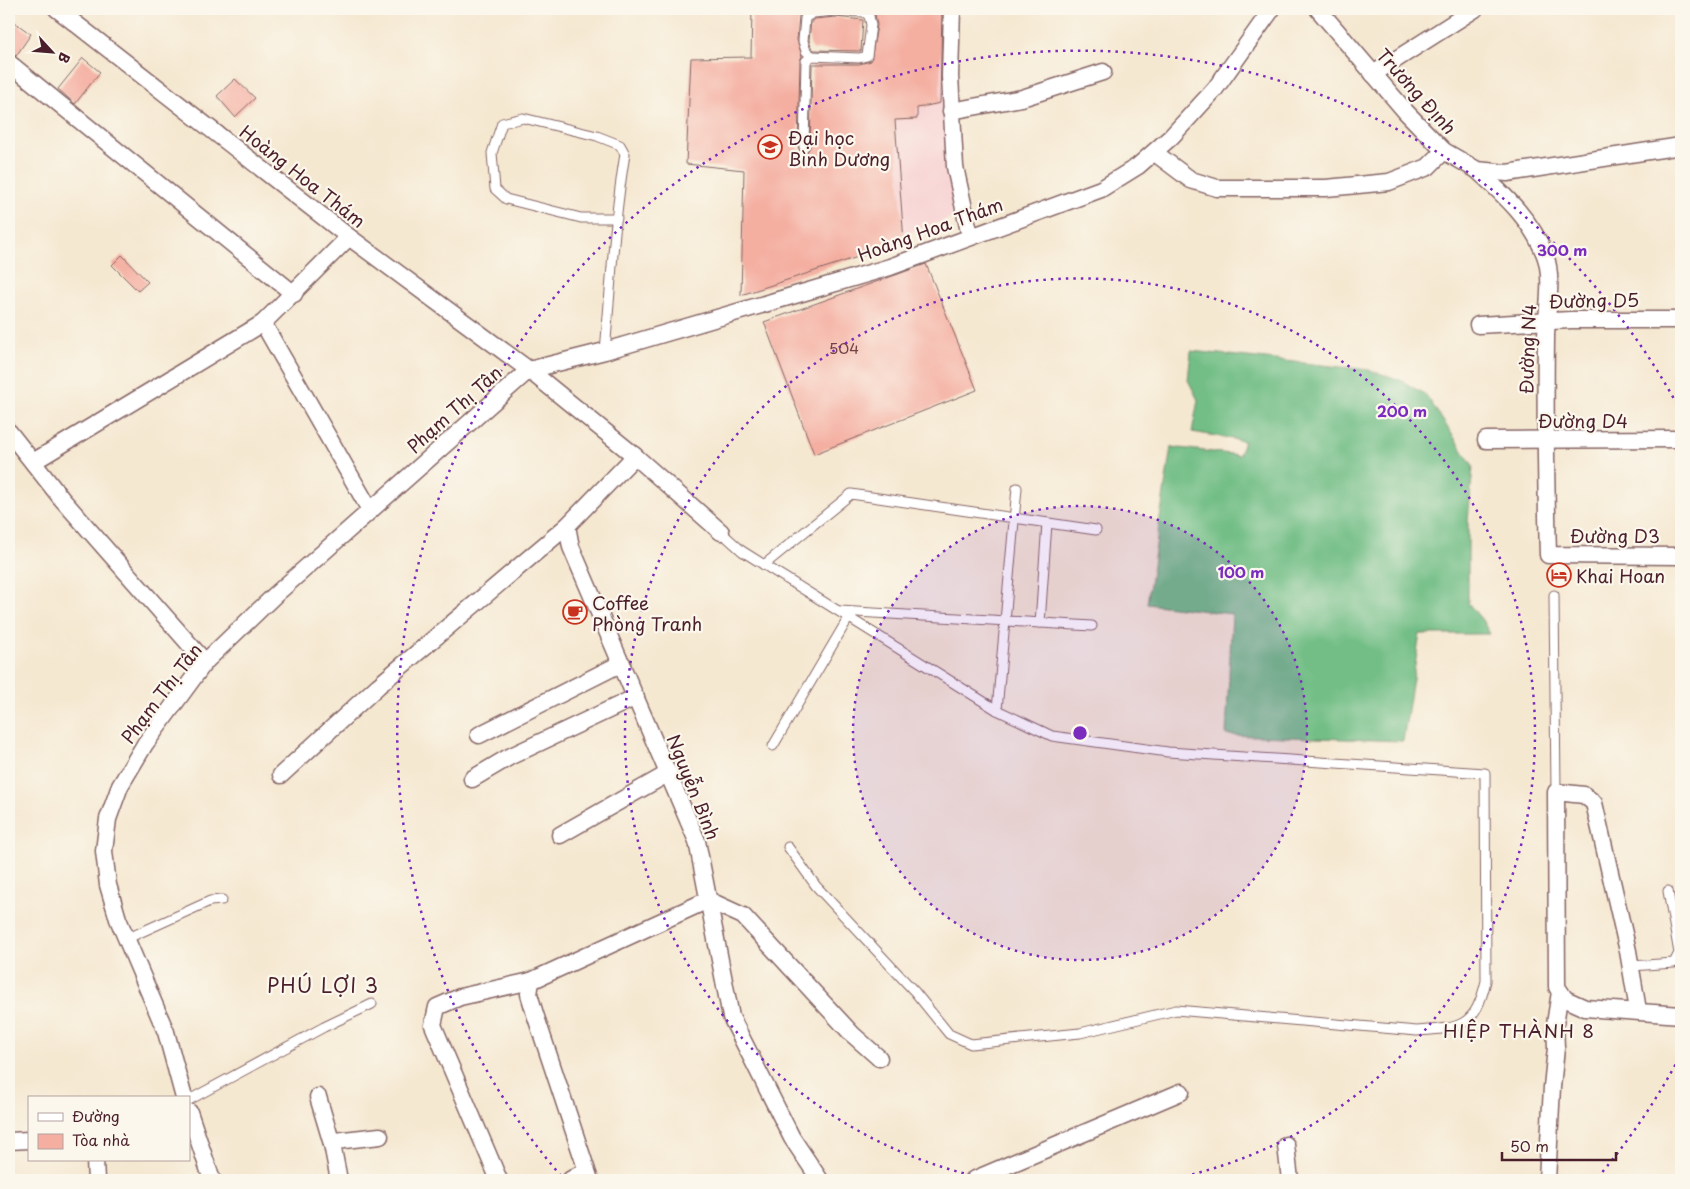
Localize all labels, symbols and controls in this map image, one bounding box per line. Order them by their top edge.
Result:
north arrow [28,28,78,78]
street label: Trương Định [1371,42,1463,140]
text: B [53,49,76,67]
street label: Hoàng Hoa Thám [234,118,372,234]
place label: Đại học Bình Dương [788,124,890,172]
school or university icon: Đại học Bình Dương [757,134,783,160]
street label: Hoàng Hoa Thám [854,190,1006,268]
text: 300 m [1537,238,1587,261]
street label: Đường D5 [1549,286,1639,314]
street label: Đường N4 [1512,304,1542,394]
house number: 504 [829,336,859,359]
street label: Phạm Thị Tân [401,359,507,459]
text: 200 m [1377,399,1427,422]
street label: Đường D4 [1538,407,1628,434]
street label: Đường D3 [1570,522,1660,549]
text: 100 m [1218,560,1264,583]
hotel icon: Khai Hoan [1546,562,1572,588]
place label: Khai Hoan [1576,562,1665,589]
place label: Coffee Phòng Tranh [592,589,702,637]
cafe icon: Coffee Phòng Tranh [562,599,588,625]
street label: Phạm Thị Tân [114,637,208,749]
centre of rings [1071,724,1089,742]
street label: Nguyễn Bình [661,730,727,844]
district label: PHÚ LỢI 3 [267,970,379,1000]
district label: HIỆP THÀNH 8 [1443,1016,1595,1044]
legend [28,1096,190,1162]
text: Đường [72,1104,120,1127]
text: Tòa nhà [72,1128,130,1151]
scale bar [1502,1129,1616,1161]
text: 50 m [1510,1134,1549,1157]

